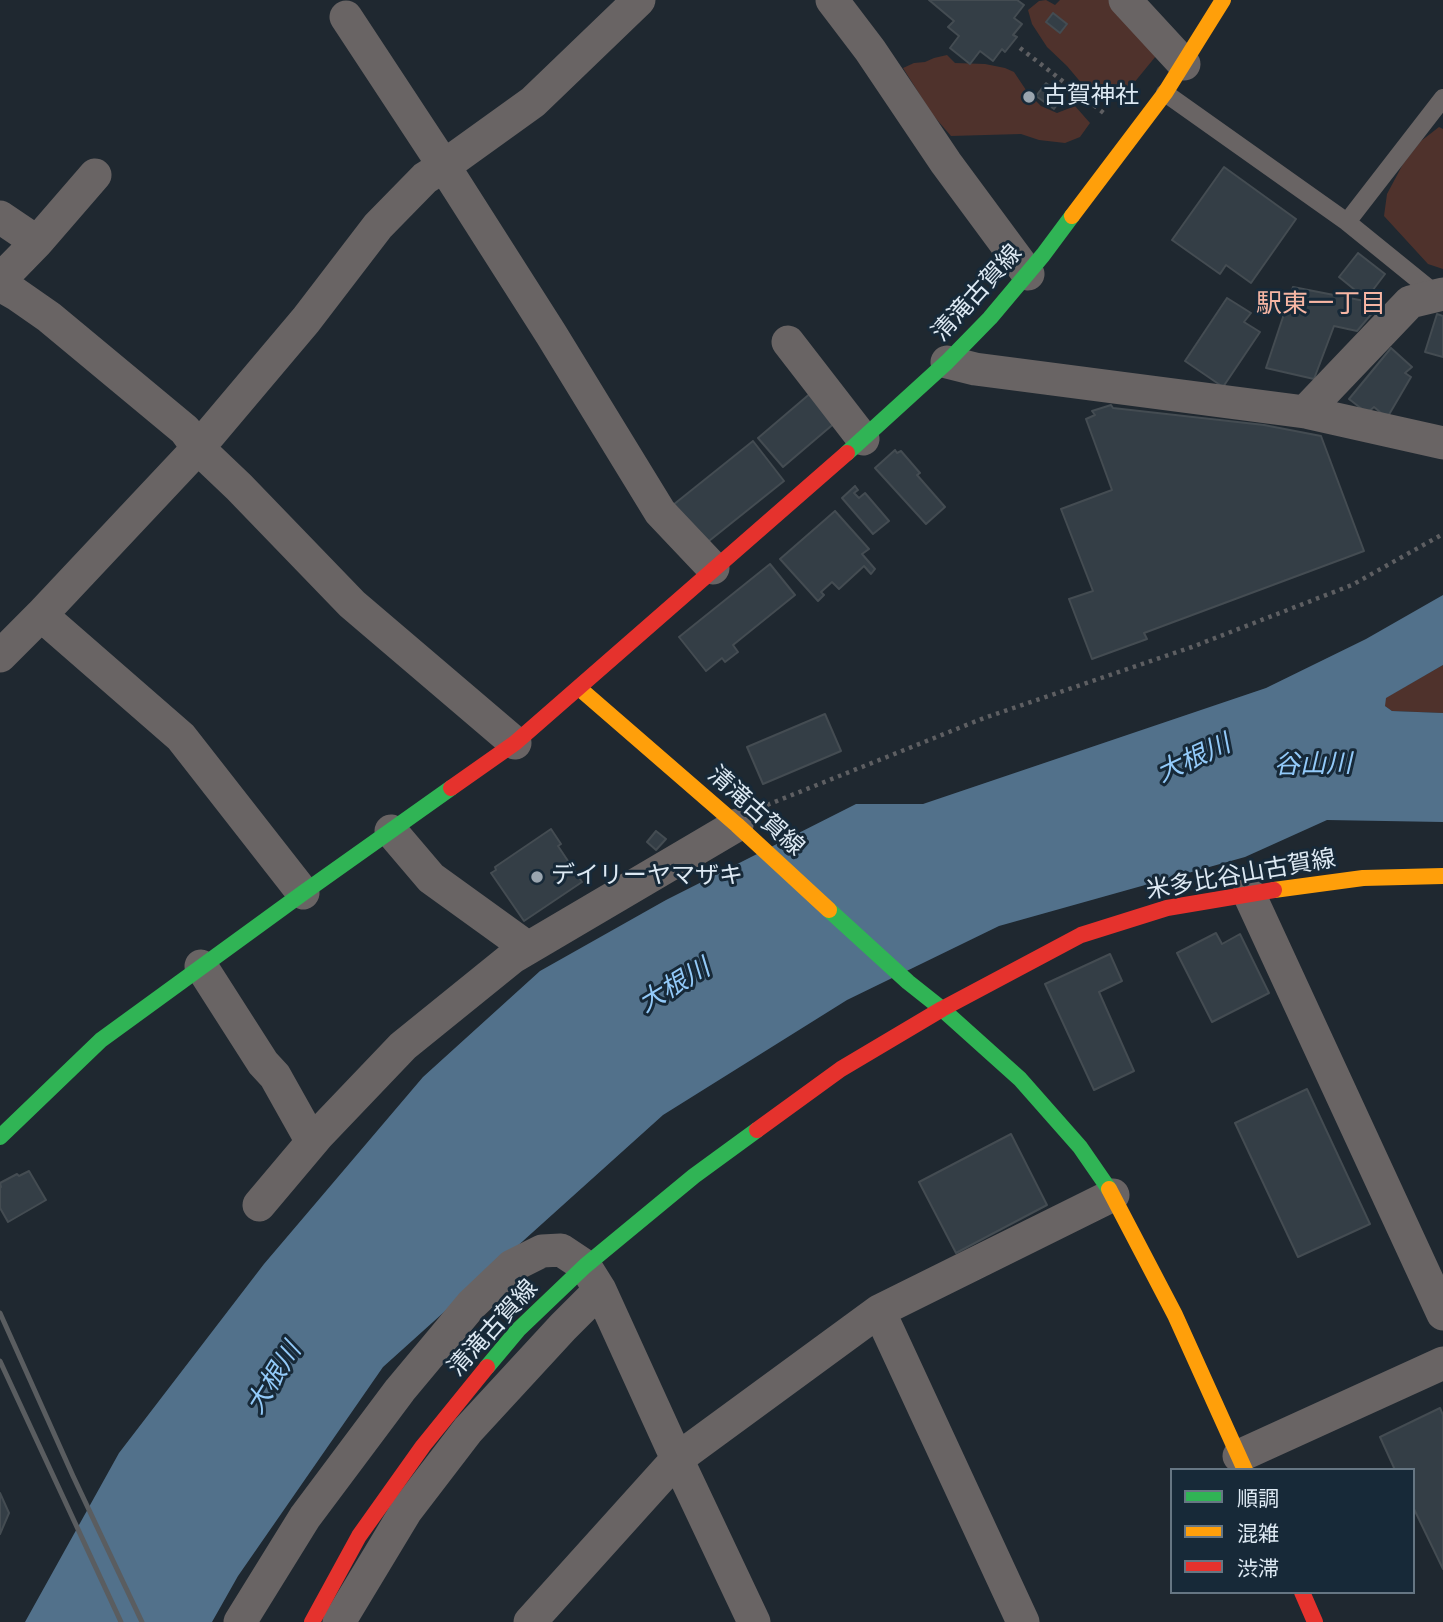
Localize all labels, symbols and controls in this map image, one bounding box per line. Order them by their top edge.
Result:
place label: 古賀神社 [1043,83,1139,111]
marker: 古賀神社 [1021,89,1037,105]
street label: 清滝古賀線 [927,240,1029,348]
district label: 駅東一丁目 [1256,289,1386,321]
water label: 大根川 [1152,729,1236,791]
water label: 谷山川 [1274,750,1352,782]
street label: 清滝古賀線 [701,761,809,863]
street label: 米多比谷山古賀線 [1144,845,1338,907]
place label: デイリーヤマザキ [551,863,743,891]
marker: デイリーヤマザキ [529,869,545,885]
water label: 大根川 [634,954,716,1020]
street label: 清滝古賀線 [443,1275,545,1383]
water label: 大根川 [241,1338,309,1420]
legend [1170,1468,1415,1594]
text: 順調 [1237,1487,1279,1511]
text: 混雑 [1237,1522,1279,1546]
text: 渋滞 [1237,1557,1279,1581]

